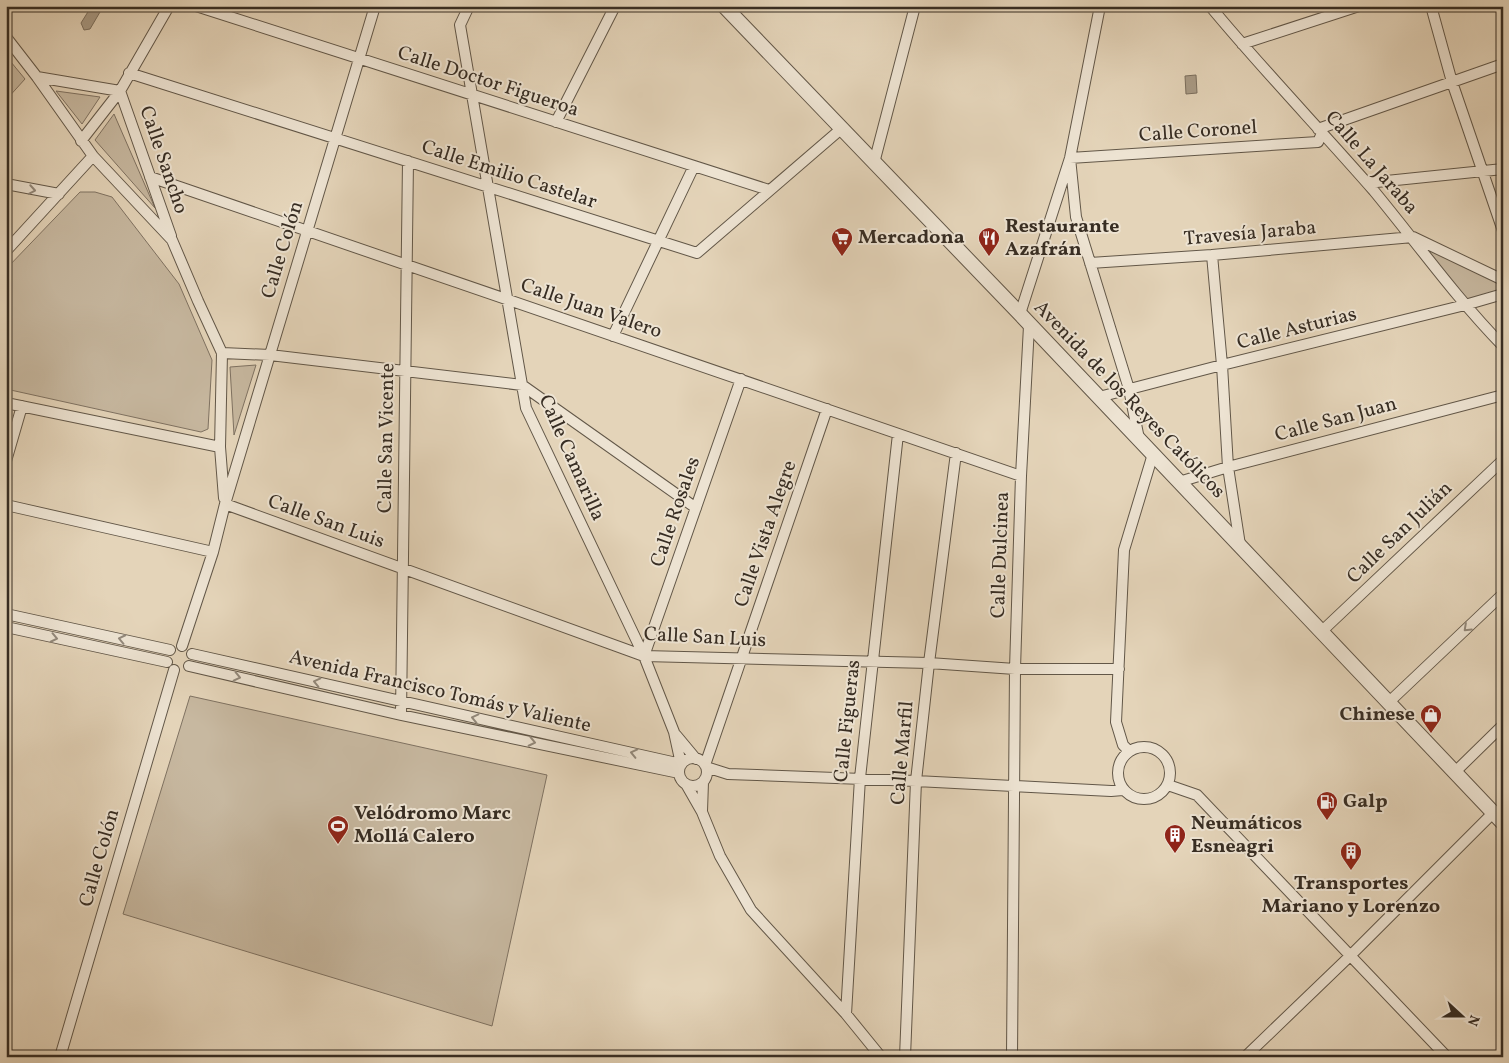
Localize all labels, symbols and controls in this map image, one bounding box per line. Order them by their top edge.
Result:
street label: Calle Doctor Figueroa [394,39,582,125]
street label: Calle Sancho [131,102,195,218]
street label: Calle La Jaraba [1318,105,1424,221]
street label: Calle Coronel [1138,114,1258,150]
street label: Calle Emilio Castelar [418,133,600,217]
one-way arrow [28,184,37,194]
street label: Calle Colón [255,198,311,302]
place label: Restaurante Azafrán [1005,213,1120,264]
street label: Travesía Jaraba [1183,214,1317,254]
place label: Mercadona [858,224,965,252]
supermarket icon: Mercadona [830,226,854,257]
restaurant icon: Restaurante Azafrán [977,226,1001,257]
street label: Calle Juan Valero [516,272,666,346]
street label: Avenida de los Reyes Católicos [1027,295,1231,505]
street label: Calle Asturias [1234,301,1360,357]
street label: Calle San Vicente [372,363,402,513]
street label: Calle Camarilla [531,390,611,526]
street label: Calle San Juan [1272,390,1400,450]
street label: Calle Rosales [644,453,708,571]
street label: Calle Vista Alegre [728,457,804,611]
street label: Calle San Julián [1341,475,1459,591]
street label: Calle San Luis [264,488,388,556]
street label: Calle Dulcinea [985,491,1017,619]
street label: Calle San Luis [643,621,767,655]
one-way arrow [1464,622,1473,631]
one-way arrow [49,632,58,642]
one-way arrow [118,635,127,645]
street label: Avenida Francisco Tomás y Valiente [286,644,594,740]
street label: Calle Figueras [828,658,868,784]
one-way arrow [232,671,241,682]
one-way arrow [312,677,321,688]
street label: Calle Marfil [885,700,921,806]
place label: Chinese [1339,701,1415,729]
shop icon: Chinese [1419,703,1443,734]
one-way arrow [471,713,479,724]
one-way arrow [528,736,537,747]
one-way arrow [629,748,638,759]
place label: Galp [1343,788,1388,816]
fuel station icon: Galp [1315,790,1339,821]
place label: Velódromo Marc Mollá Calero [354,800,511,851]
street label: Calle Colón [73,806,127,910]
place label: Neumáticos Esneagri [1191,810,1302,861]
sports icon: Velódromo Marc Mollá Calero [326,814,350,845]
building icon: Neumáticos Esneagri [1163,823,1187,854]
building icon: Transportes Mariano y Lorenzo [1339,840,1363,871]
place label: Transportes Mariano y Lorenzo [1262,870,1440,921]
north arrow [1436,990,1486,1040]
text: N [1462,1012,1483,1028]

